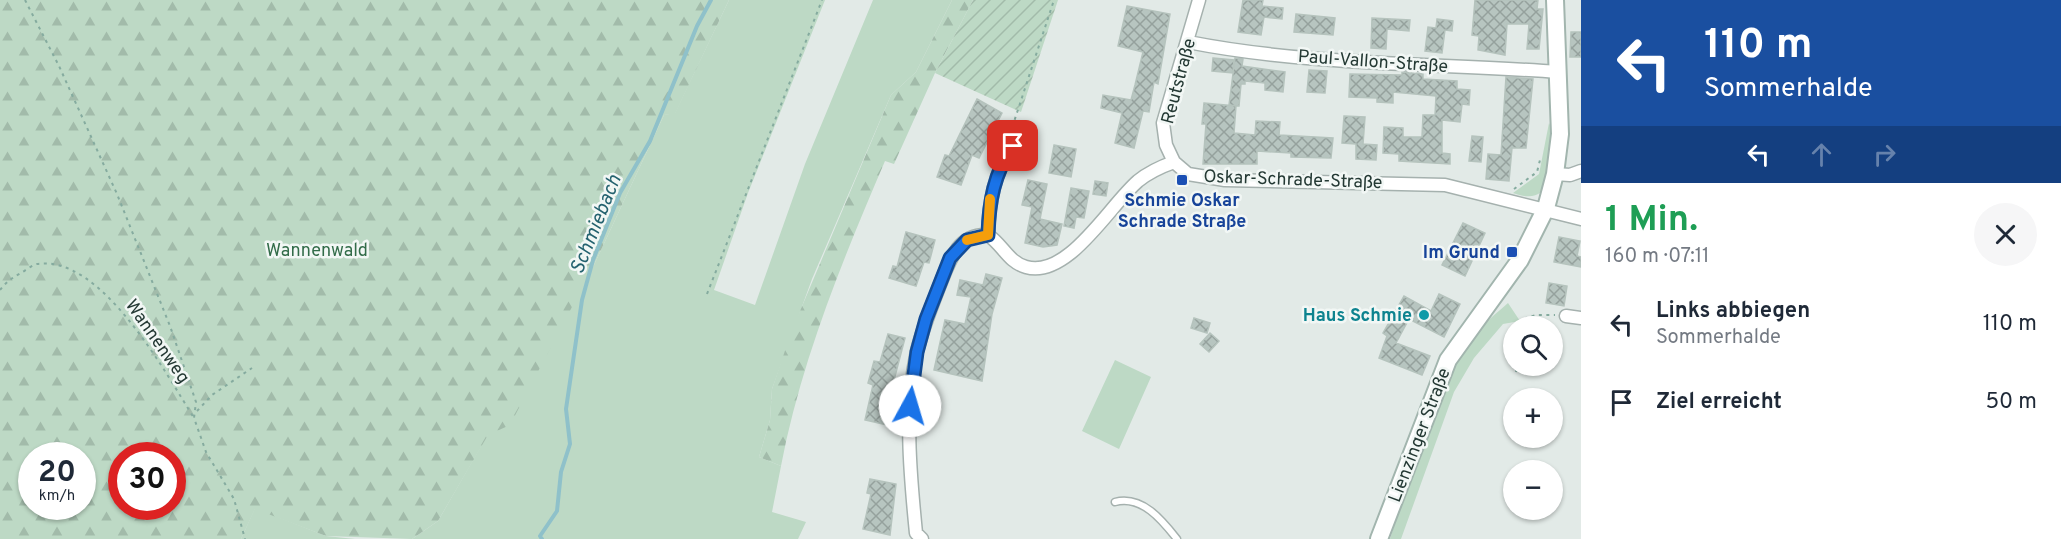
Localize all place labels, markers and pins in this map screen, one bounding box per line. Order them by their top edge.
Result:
pin [987,120,1038,171]
marker: Schmie Oskar Schrade Straße [1175,173,1189,187]
place label: Schmie Oskar Schrade Straße [1118,190,1246,234]
place label: Im Grund [1423,242,1500,265]
marker: Im Grund [1505,245,1519,259]
place label: Haus Schmie [1303,305,1412,328]
marker: Haus Schmie [1417,308,1431,322]

